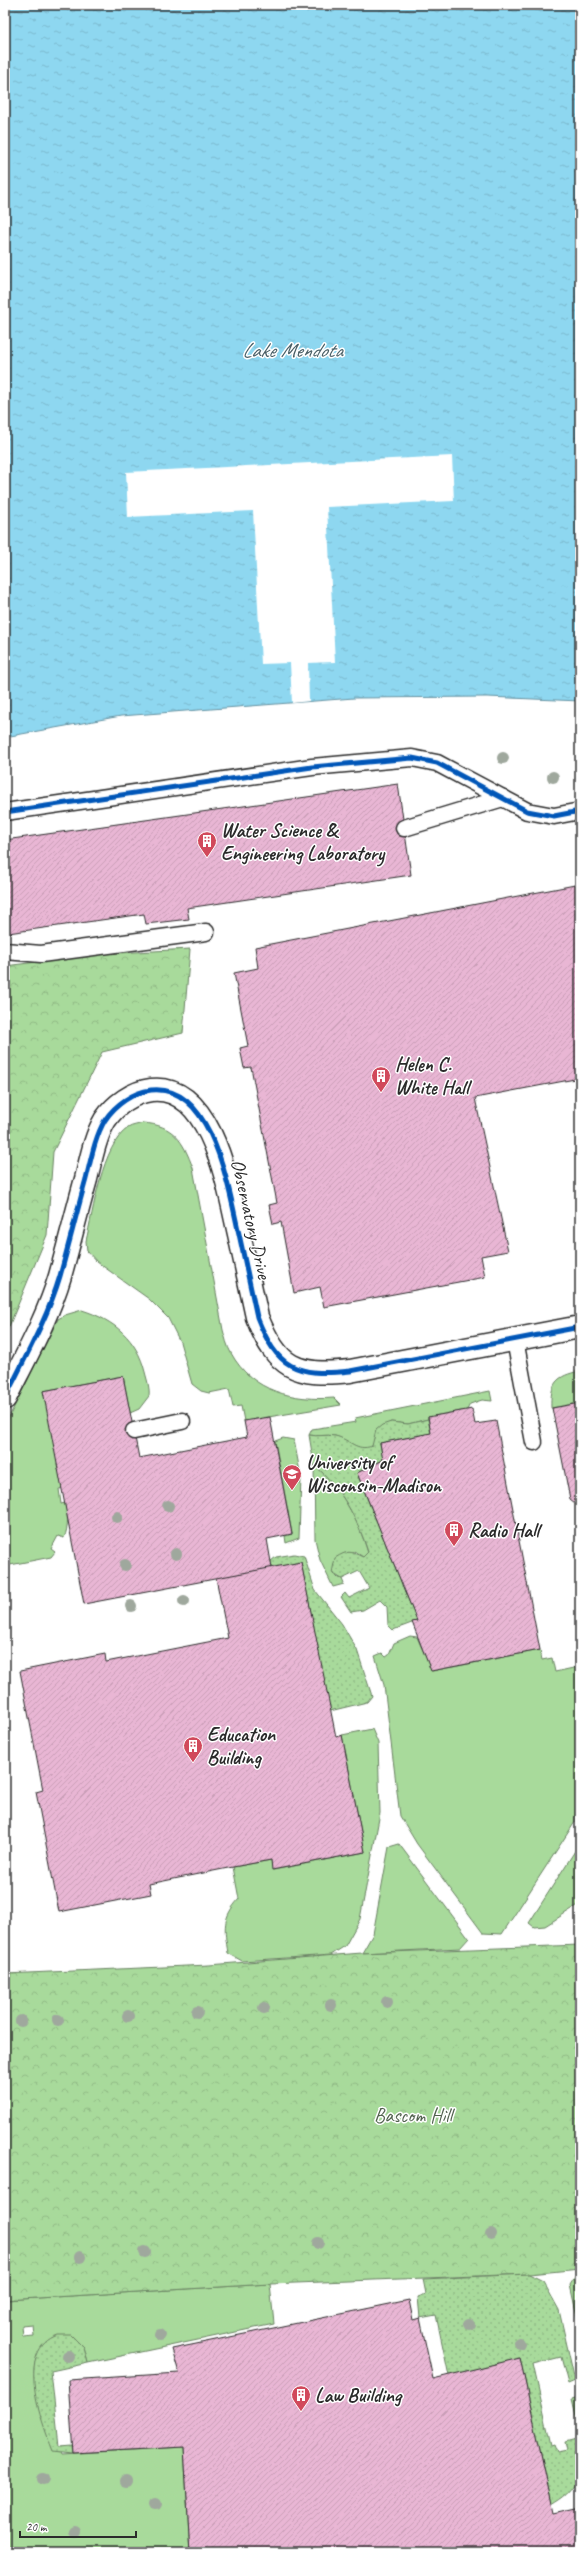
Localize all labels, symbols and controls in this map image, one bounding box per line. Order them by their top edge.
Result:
water label: Lake Mendota [242,337,345,363]
place label: Water Science & Engineering Laboratory [221,818,386,867]
building icon: Water Science & Engineering Laboratory [196,830,218,858]
place label: Helen C. White Hall [395,1052,473,1100]
building icon: Helen C. White Hall [370,1065,392,1093]
street label: Observatory Drive [225,1157,277,1283]
place label: University of Wisconsin-Madison [306,1450,443,1498]
school or university icon: University of Wisconsin-Madison [281,1463,303,1491]
place label: Radio Hall [468,1518,543,1543]
building icon: Radio Hall [443,1519,465,1547]
place label: Education Building [207,1722,276,1770]
building icon: Education Building [182,1735,204,1763]
park label: Bascom Hill [374,2103,456,2128]
place label: Law Building [315,2383,403,2408]
building icon: Law Building [290,2384,312,2412]
scale bar [20,2513,136,2539]
text: 20 m [26,2519,48,2535]

